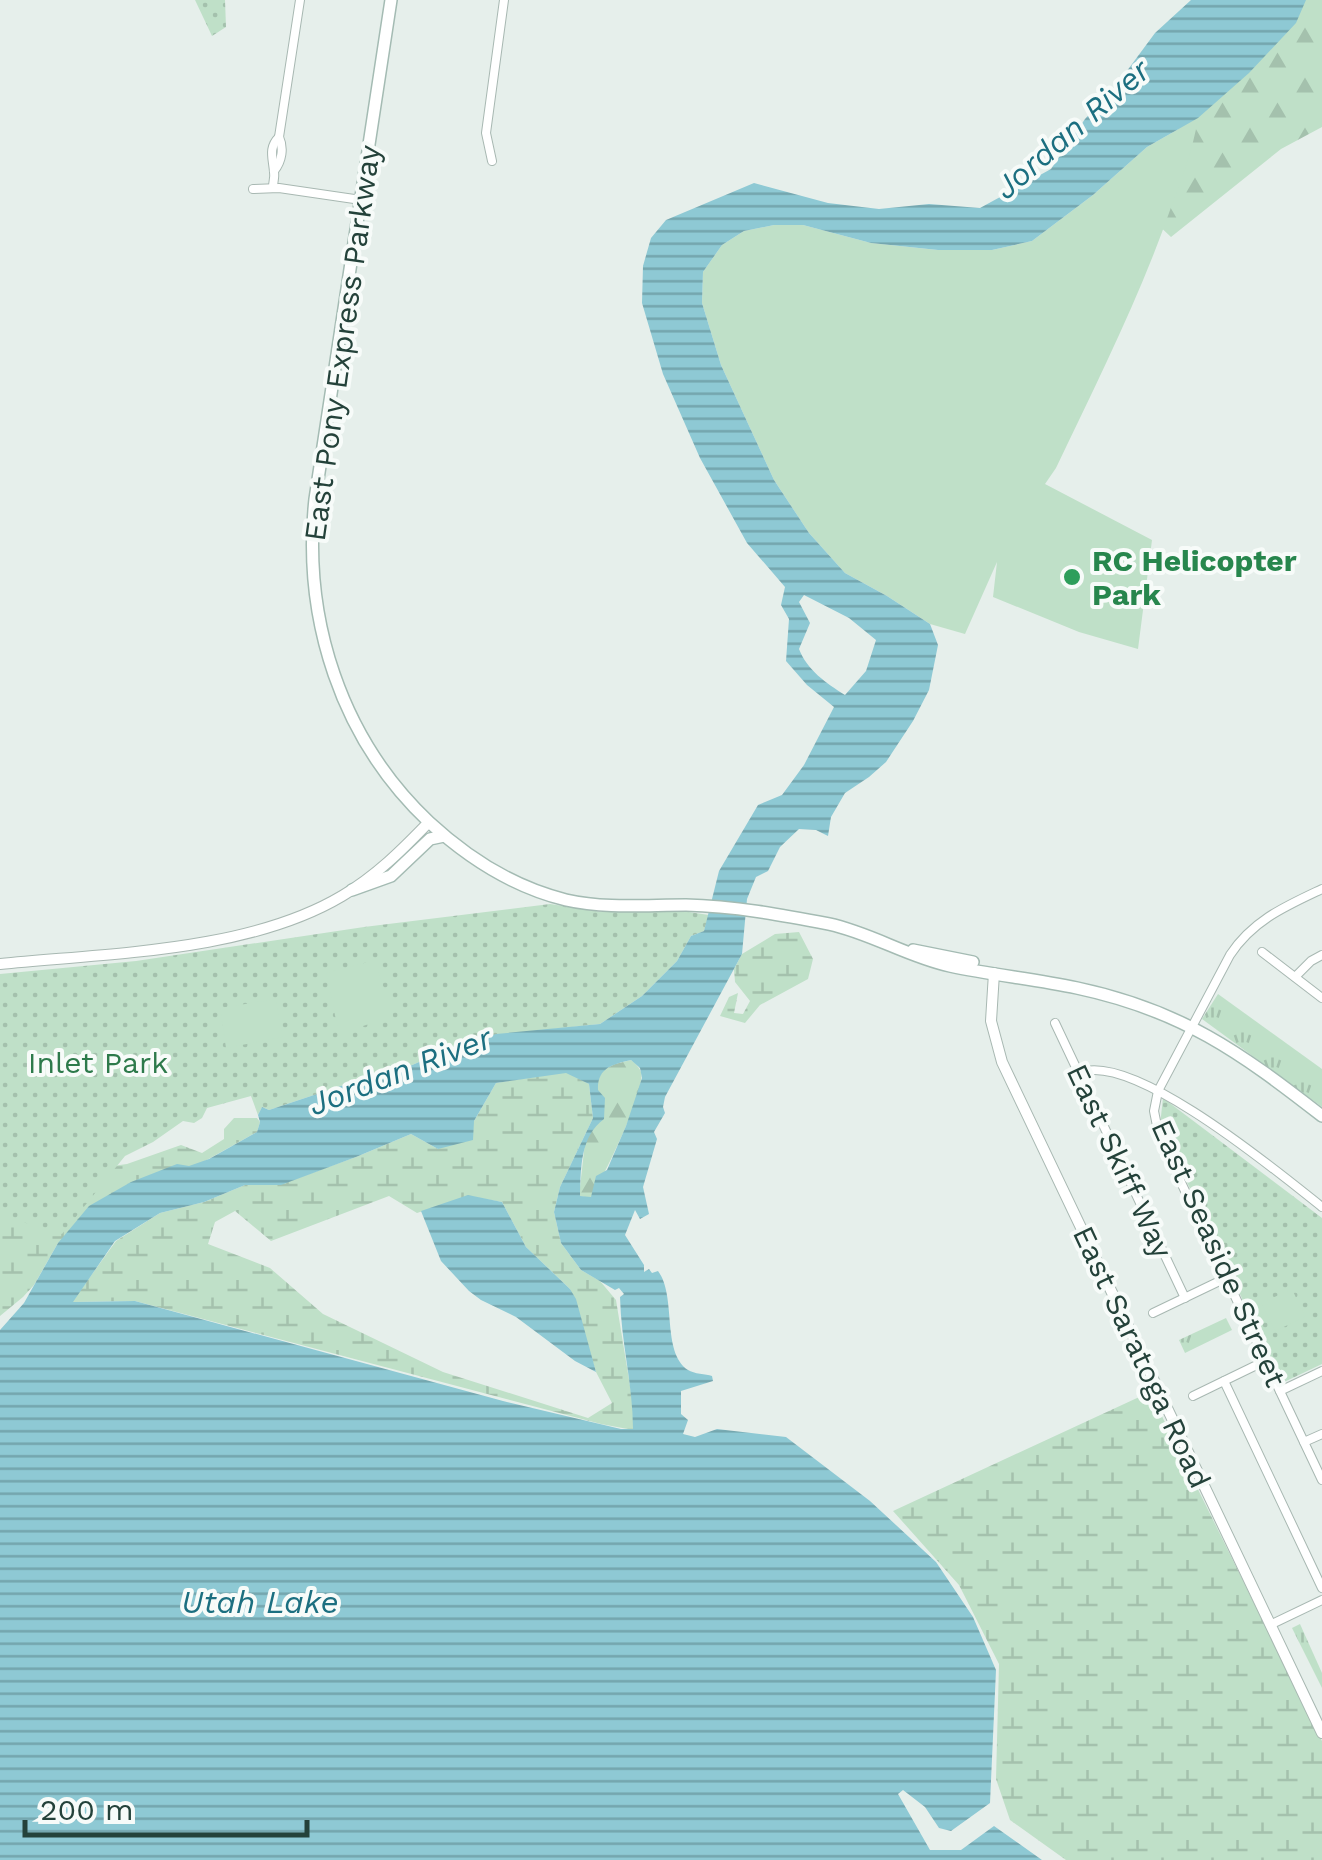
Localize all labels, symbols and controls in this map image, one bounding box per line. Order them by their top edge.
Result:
water label: Jordan River [987,50,1159,207]
street label: East Pony Express Parkway [297,142,387,543]
place label: RC Helicopter Park [1092,543,1297,612]
marker: RC Helicopter Park [1061,566,1083,588]
water label: Jordan River [303,1018,498,1123]
park label: Inlet Park [28,1045,168,1080]
street label: East Skiff Way [1060,1058,1180,1264]
street label: East Seaside Street [1144,1114,1294,1392]
street label: East Saratoga Road [1066,1220,1218,1494]
water label: Utah Lake [181,1583,339,1621]
scale bar [25,1775,308,1837]
text: 200 m [40,1792,134,1827]

